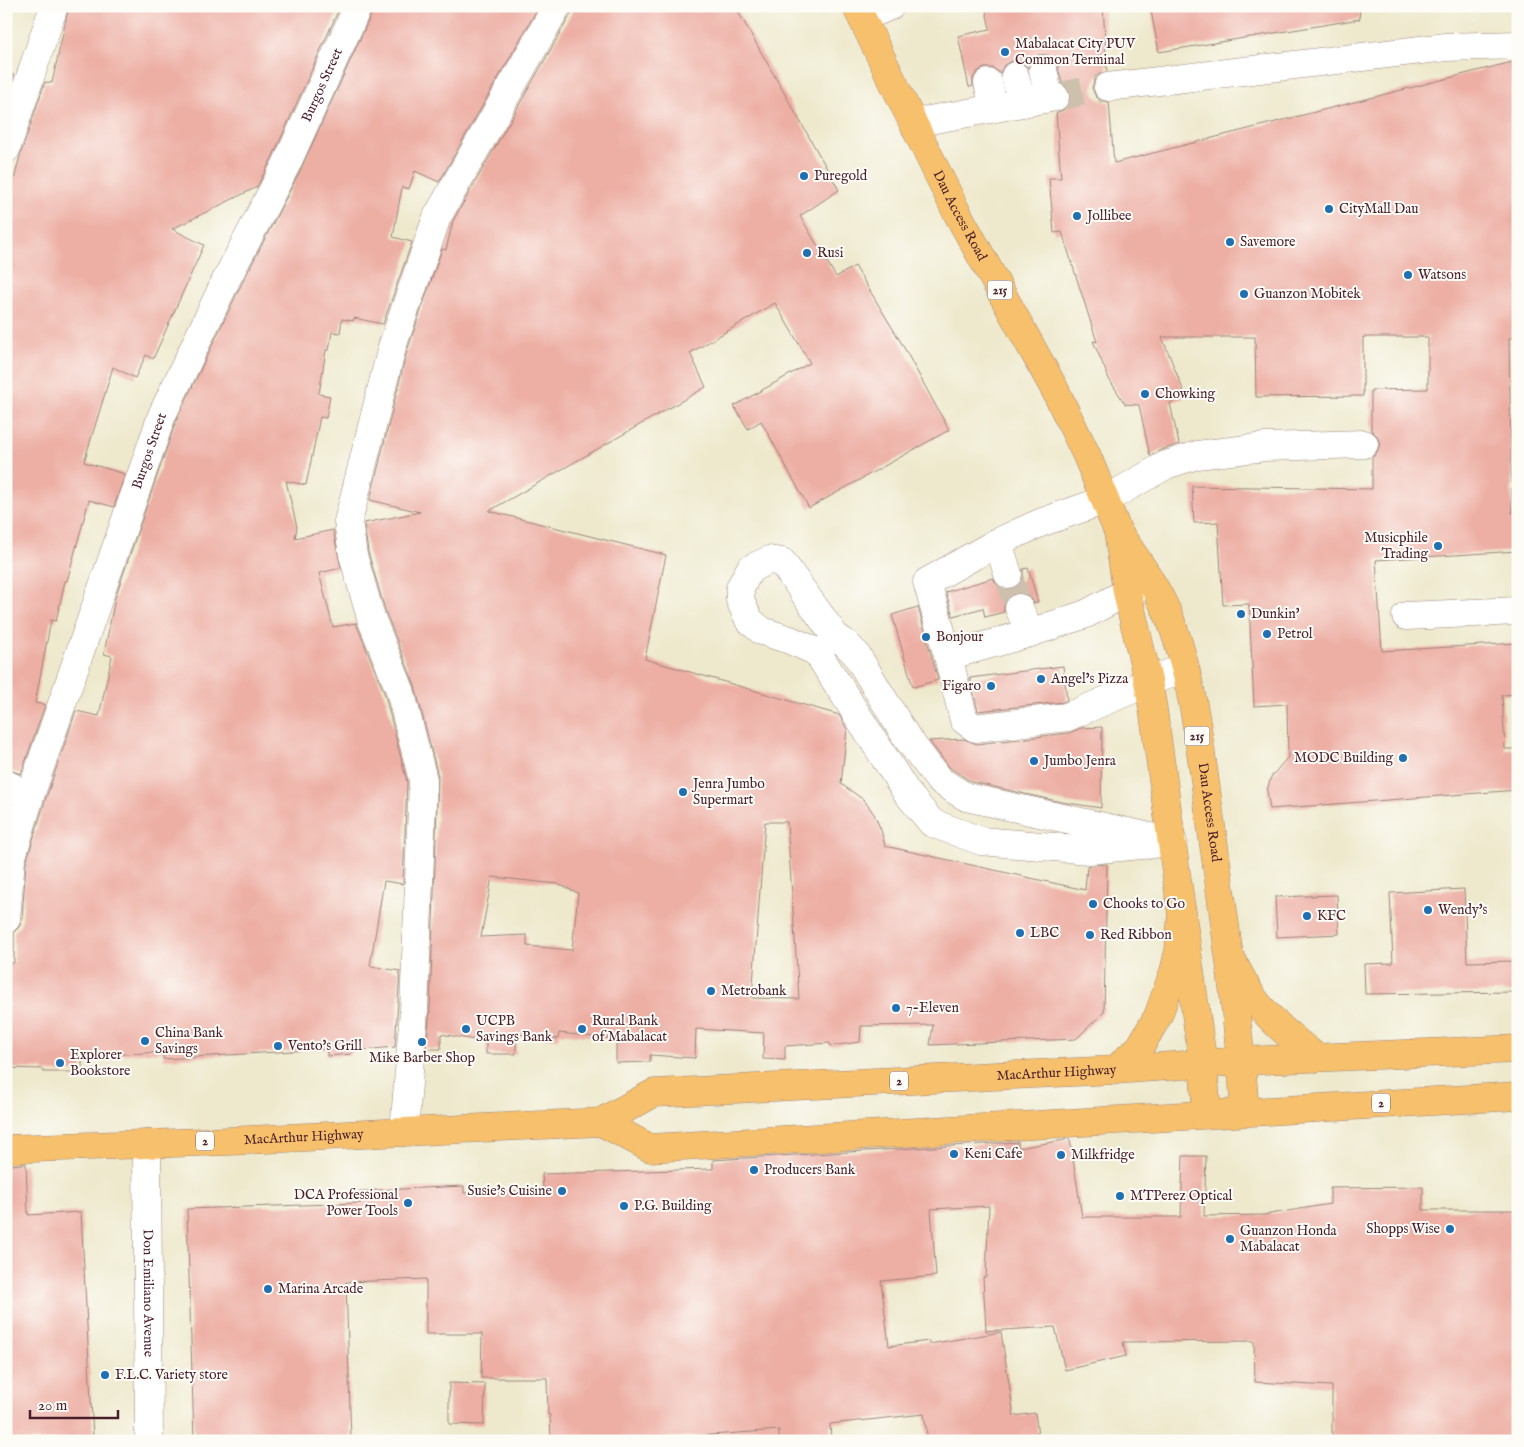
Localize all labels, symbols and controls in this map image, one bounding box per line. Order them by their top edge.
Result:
place label: Mabalacat City PUV Common Terminal [1015,35,1136,69]
street label: Burgos Street [298,45,347,125]
marker: Mabalacat City PUV Common Terminal [999,46,1011,58]
place label: Puregold [814,167,868,185]
street label: Dau Access Road [929,167,991,265]
marker: Puregold [798,170,810,182]
place label: CityMall Dau [1339,200,1419,218]
marker: CityMall Dau [1323,203,1335,215]
place label: Jollibee [1085,207,1132,225]
marker: Jollibee [1071,210,1083,222]
place label: Savemore [1240,233,1296,251]
marker: Savemore [1224,236,1236,248]
place label: Rusi [817,244,844,262]
marker: Rusi [801,247,813,259]
place label: Watsons [1418,266,1466,284]
marker: Watsons [1402,269,1414,281]
road number: 215 [988,280,1012,300]
place label: Guanzon Mobitek [1254,285,1361,303]
marker: Guanzon Mobitek [1238,288,1250,300]
place label: Chowking [1155,385,1216,403]
marker: Chowking [1139,388,1151,400]
street label: Burgos Street [128,410,171,492]
place label: Musicphile Trading [1364,529,1429,563]
marker: Musicphile Trading [1432,540,1444,552]
place label: Dunkin' [1251,605,1300,623]
marker: Dunkin' [1235,608,1247,620]
place label: Petrol [1277,625,1313,643]
place label: Bonjour [936,628,983,646]
marker: Petrol [1261,628,1273,640]
marker: Bonjour [920,631,932,643]
place label: Angel's Pizza [1050,670,1129,688]
marker: Angel's Pizza [1035,673,1047,685]
place label: Figaro [942,677,981,695]
marker: Figaro [985,680,997,692]
road number: 215 [1184,726,1210,746]
place label: MODC Building [1294,749,1393,767]
place label: Jumbo Jenra [1042,752,1117,770]
marker: MODC Building [1397,752,1409,764]
marker: Jumbo Jenra [1028,755,1040,767]
street label: Dau Access Road [1193,761,1225,864]
place label: Jenra Jumbo Supermart [691,775,765,809]
marker: Jenra Jumbo Supermart [677,786,689,798]
place label: Chooks to Go [1103,895,1185,913]
marker: Chooks to Go [1087,898,1099,910]
place label: Wendy's [1438,901,1488,919]
marker: Wendy's [1422,904,1434,916]
place label: KFC [1317,907,1346,925]
marker: KFC [1301,910,1313,922]
place label: LBC [1030,924,1059,942]
place label: Red Ribbon [1100,926,1172,944]
marker: LBC [1014,927,1026,939]
marker: Red Ribbon [1084,929,1096,941]
place label: Metrobank [721,982,787,1000]
marker: Metrobank [705,985,717,997]
place label: 7-Eleven [906,999,960,1017]
marker: 7-Eleven [890,1002,902,1014]
place label: UCPB Savings Bank [476,1012,553,1046]
place label: Rural Bank of Mabalacat [592,1012,667,1046]
marker: UCPB Savings Bank [460,1023,472,1035]
marker: Rural Bank of Mabalacat [576,1023,588,1035]
place label: China Bank Savings [155,1024,224,1058]
marker: China Bank Savings [139,1035,151,1047]
marker: Mike Barber Shop [416,1036,428,1048]
place label: Vento's Grill [287,1037,362,1055]
marker: Vento's Grill [272,1040,284,1052]
place label: Explorer Bookstore [70,1046,131,1080]
place label: Mike Barber Shop [369,1049,475,1067]
marker: Explorer Bookstore [54,1057,66,1069]
street label: MacArthur Highway [996,1061,1117,1085]
road number: 2 [890,1072,908,1090]
road number: 2 [1372,1094,1390,1112]
street label: MacArthur Highway [243,1125,364,1149]
road number: 2 [196,1132,214,1150]
place label: Keni Cafe [964,1145,1023,1163]
place label: Milkfridge [1071,1146,1135,1164]
marker: Keni Cafe [948,1148,960,1160]
marker: Milkfridge [1055,1149,1067,1161]
place label: Producers Bank [764,1161,856,1179]
marker: Producers Bank [748,1164,760,1176]
place label: Susie's Cuisine [467,1182,553,1200]
marker: Susie's Cuisine [556,1185,568,1197]
place label: DCA Professional Power Tools [294,1186,398,1220]
place label: MTPerez Optical [1130,1187,1233,1205]
marker: MTPerez Optical [1114,1190,1126,1202]
marker: DCA Professional Power Tools [402,1197,414,1209]
place label: P.G. Building [634,1197,712,1215]
marker: P.G. Building [618,1200,630,1212]
place label: Shopps Wise [1366,1220,1441,1238]
place label: Guanzon Honda Mabalacat [1240,1222,1338,1256]
marker: Shopps Wise [1444,1223,1456,1235]
street label: Don Emiliano Avenue [139,1229,157,1358]
marker: Guanzon Honda Mabalacat [1224,1233,1236,1245]
place label: Marina Arcade [278,1280,364,1298]
marker: Marina Arcade [262,1283,274,1295]
place label: F.L.C. Variety store [115,1366,229,1384]
marker: F.L.C. Variety store [99,1369,111,1381]
scale bar [30,1387,118,1419]
text: 20 m [38,1396,68,1415]

